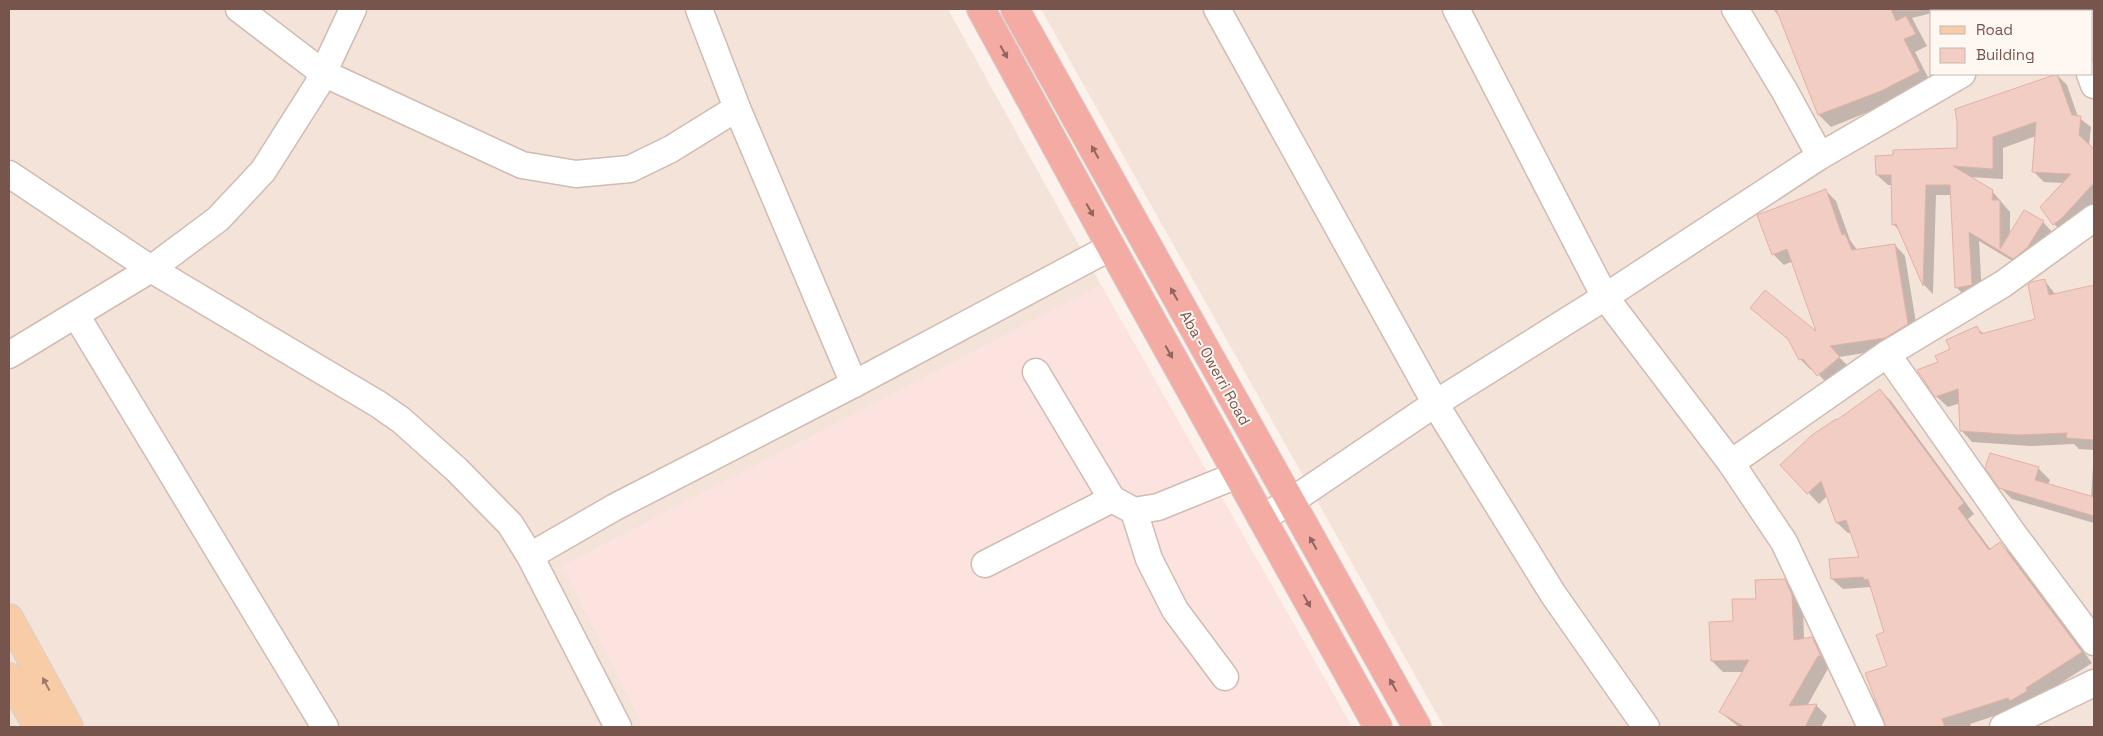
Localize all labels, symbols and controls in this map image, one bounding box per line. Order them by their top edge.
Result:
legend [1930,10,2093,75]
text: Road [1976,20,2013,39]
one-way arrow [1000,45,1009,58]
text: Building [1976,45,2035,64]
one-way arrow [1091,145,1099,160]
one-way arrow [1086,203,1095,216]
one-way arrow [1170,287,1178,302]
street label: Aba - Owerri Road [1176,307,1255,428]
one-way arrow [1165,345,1173,359]
one-way arrow [1309,536,1317,551]
one-way arrow [1303,594,1311,609]
one-way arrow [42,677,50,692]
one-way arrow [1388,678,1397,691]

